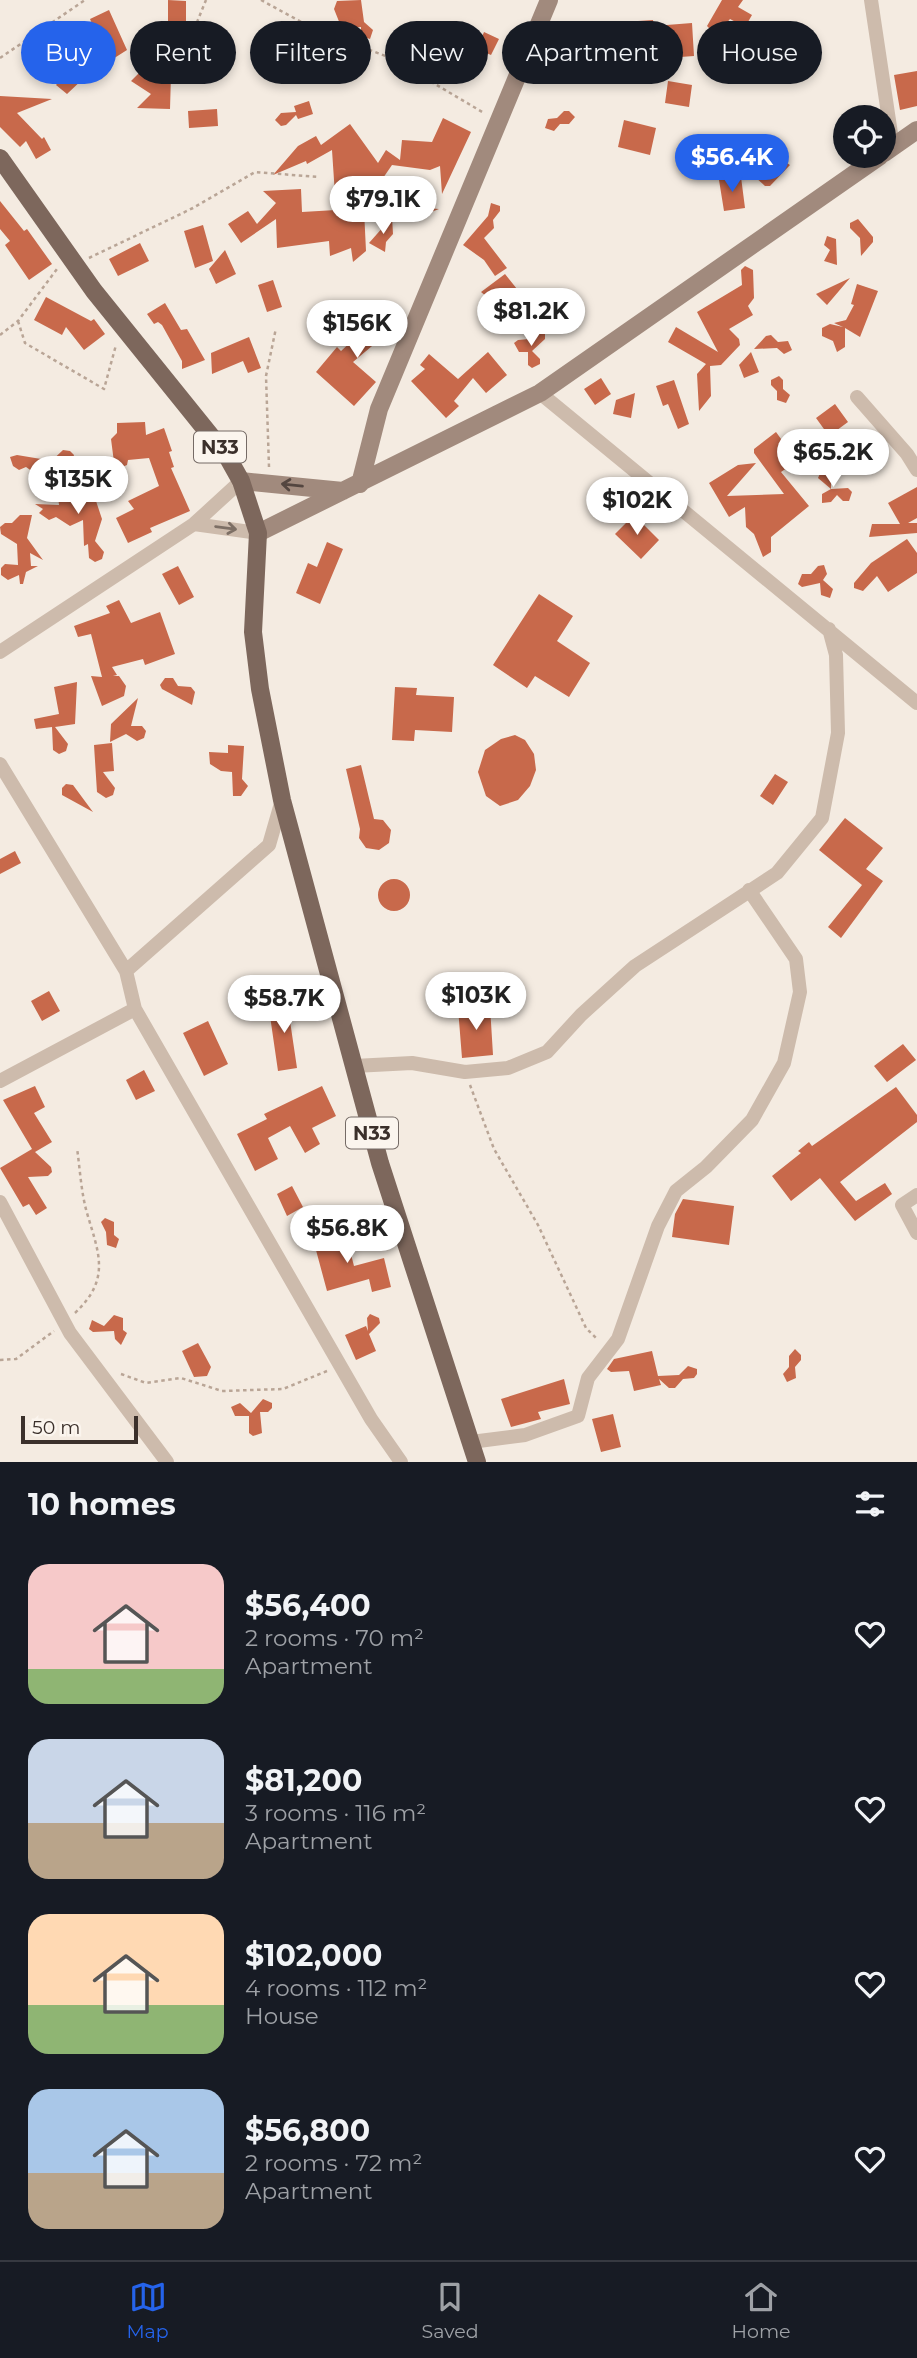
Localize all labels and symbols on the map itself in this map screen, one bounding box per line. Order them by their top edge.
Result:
pin: $56.4K [675,134,789,194]
pin: $79.1K [326,176,440,236]
pin: $81.2K [474,288,588,348]
pin: $156K [308,300,406,360]
pin: $65.2K [776,430,890,489]
road number: N33 [194,432,246,462]
pin: $135K [29,456,127,516]
pin: $102K [588,477,686,537]
one-way arrow [281,479,304,492]
one-way arrow [214,522,237,535]
pin: $103K [427,972,525,1032]
pin: $58.7K [227,976,341,1035]
road number: N33 [346,1118,398,1148]
pin: $56.8K [290,1206,404,1265]
scale bar [21,1413,138,1445]

